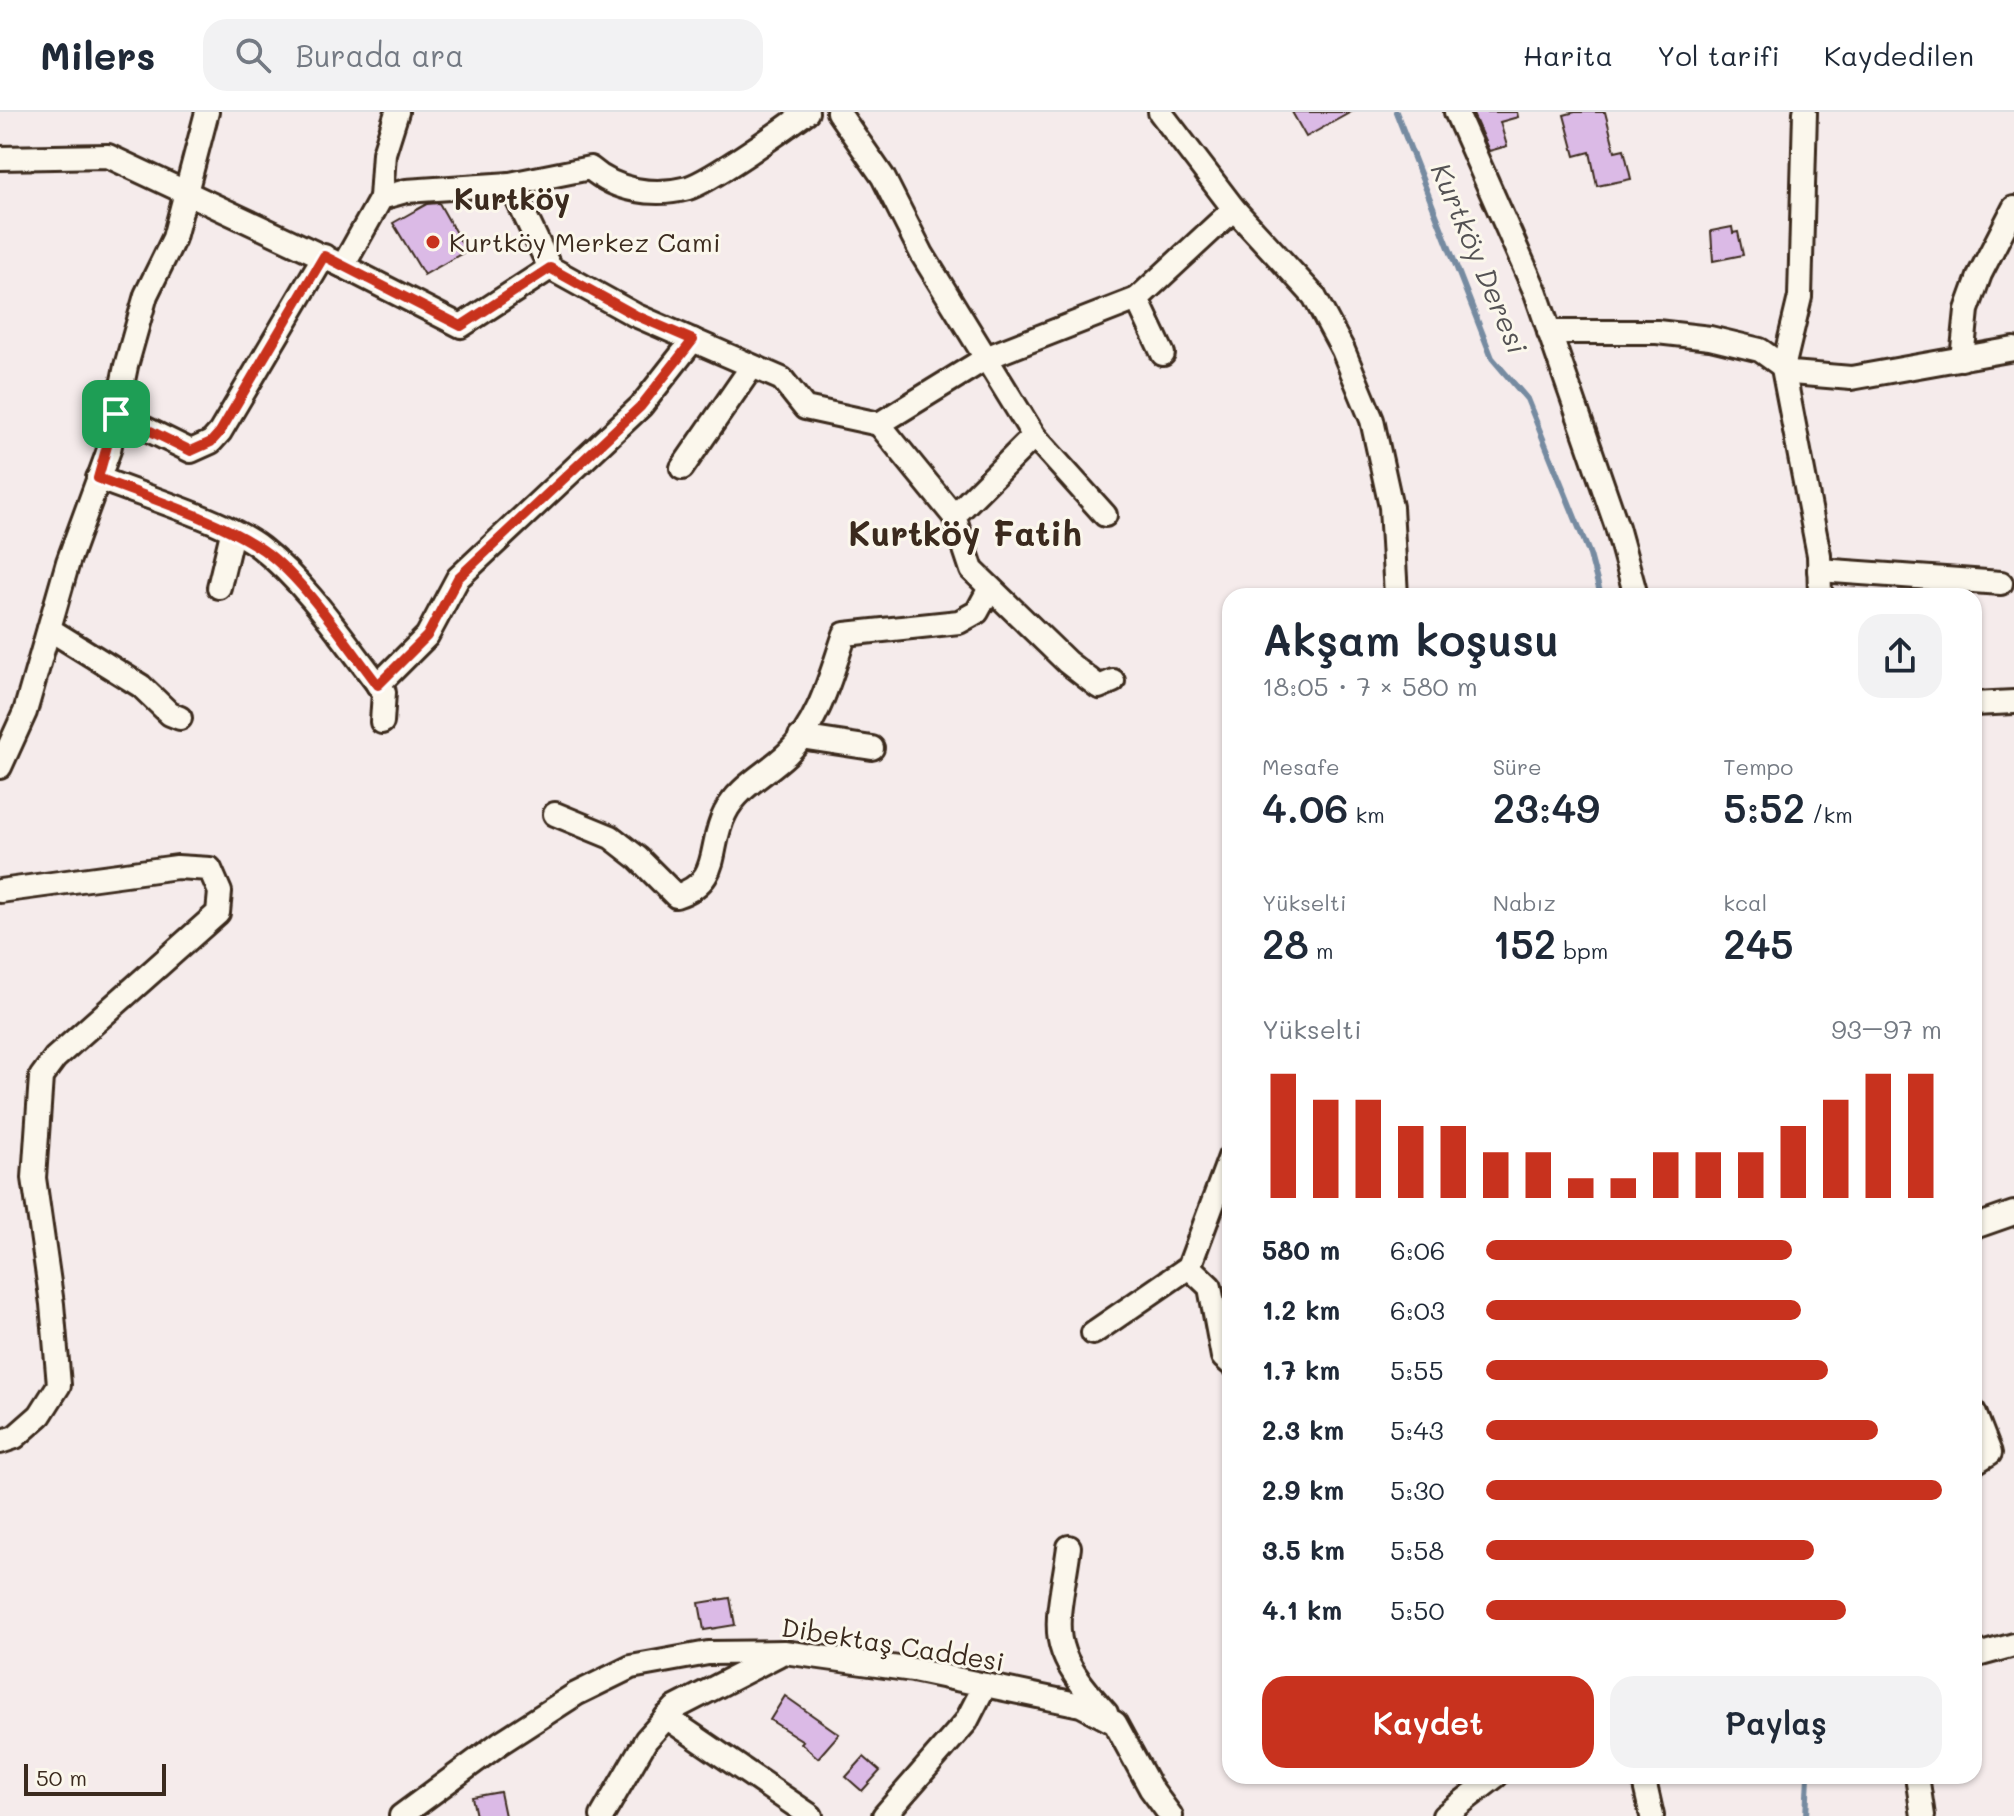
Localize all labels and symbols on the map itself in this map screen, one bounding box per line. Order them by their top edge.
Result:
water label: Kurtköy Deresi [1424,157,1537,359]
district label: Kurtköy [454,178,570,218]
place label: Kurtköy Merkez Cami [449,225,721,259]
marker: Kurtköy Merkez Cami [424,233,442,251]
pin [82,380,150,448]
district label: Kurtköy Fatih [848,510,1082,555]
street label: Dibektaş Caddesi [779,1610,1007,1678]
scale bar [24,1760,166,1796]

